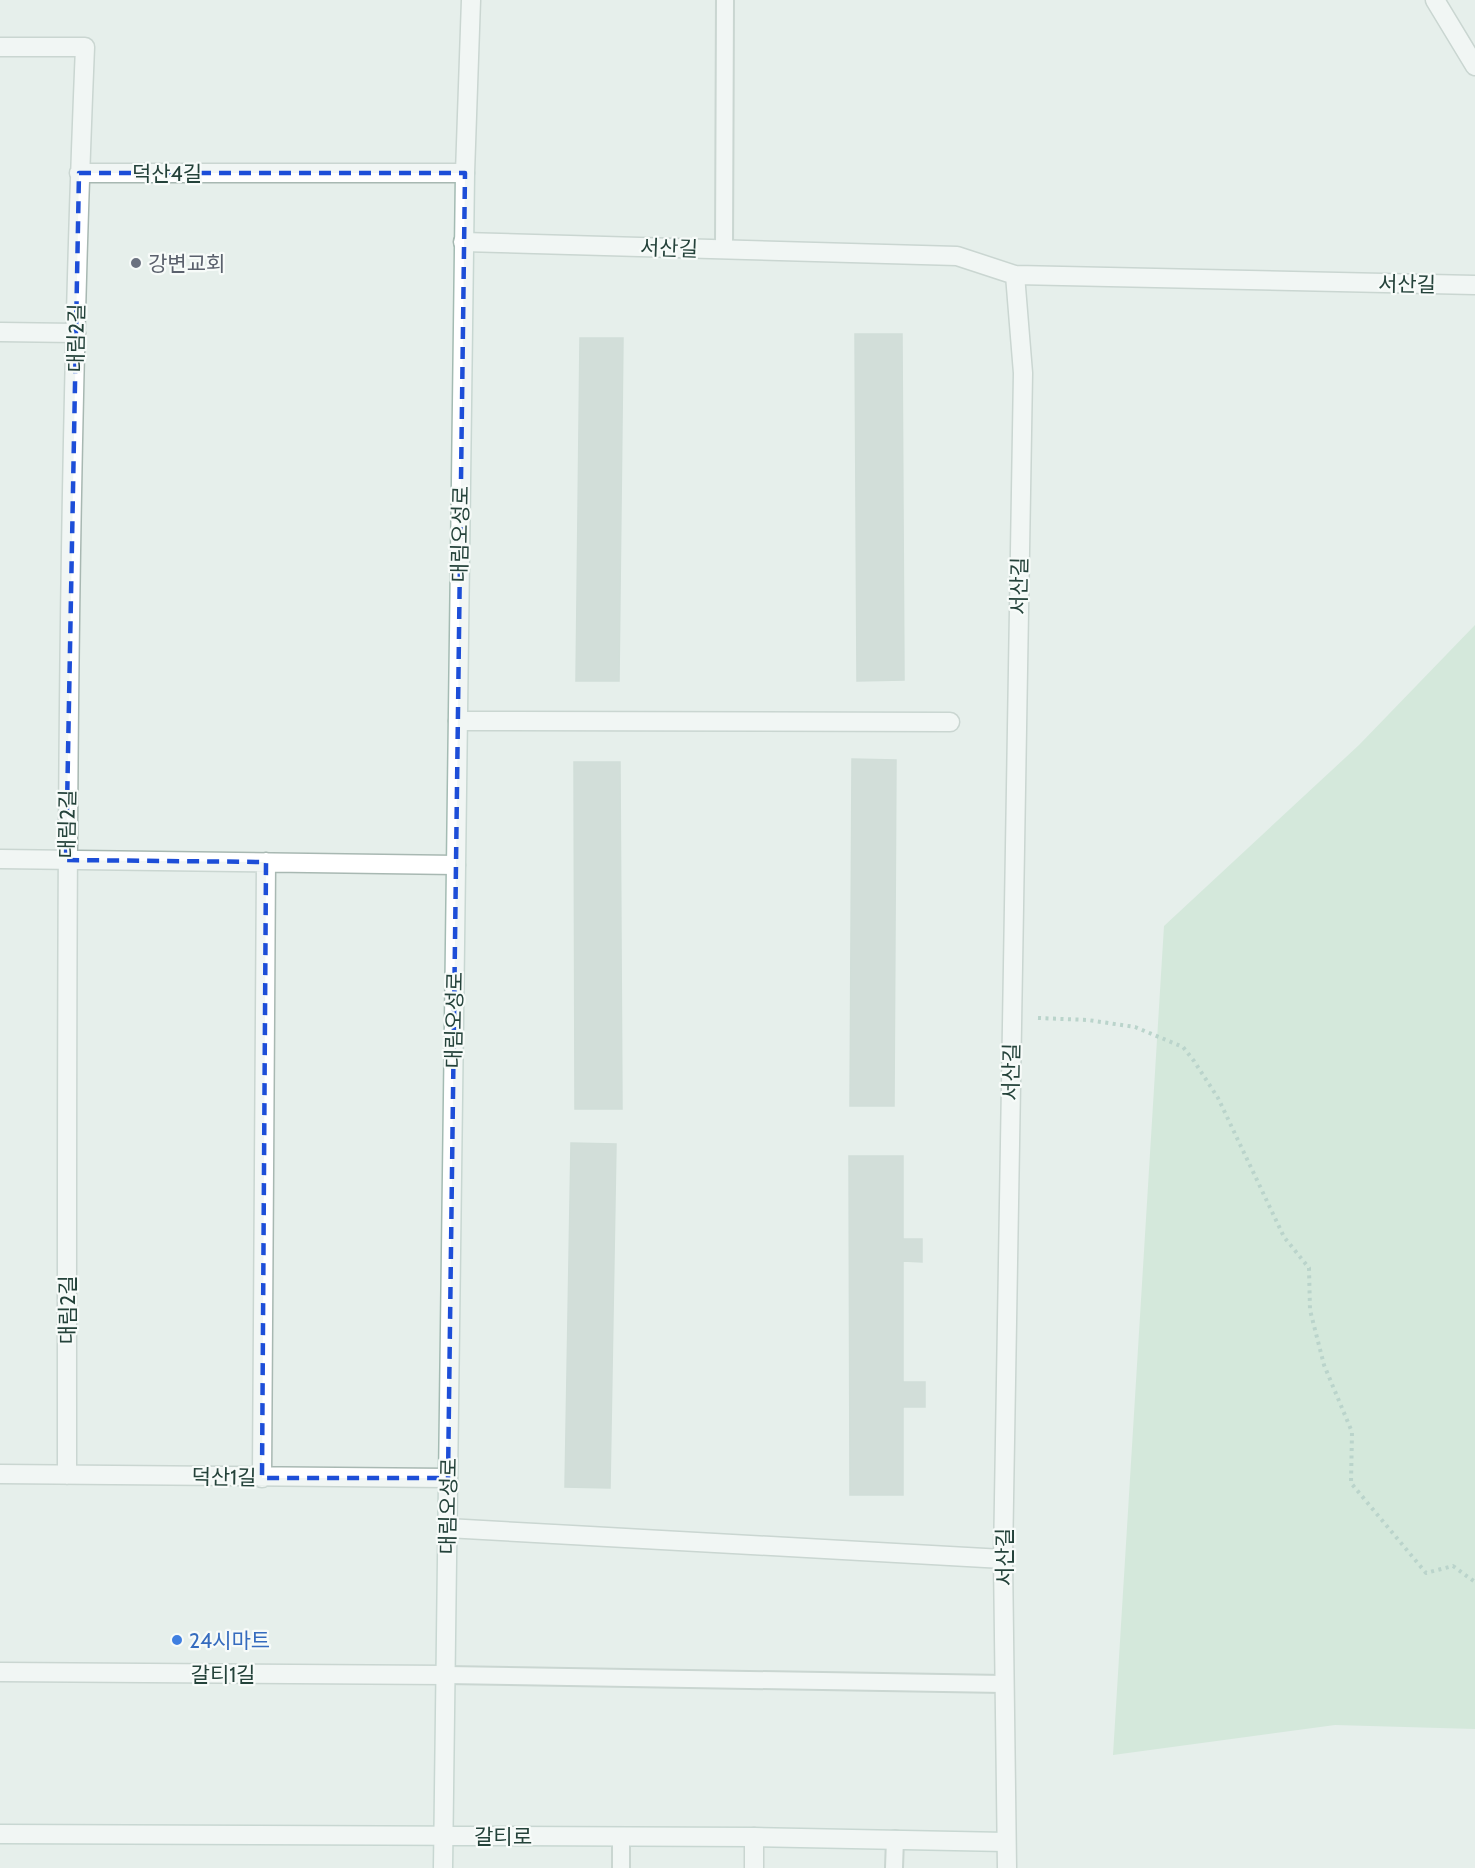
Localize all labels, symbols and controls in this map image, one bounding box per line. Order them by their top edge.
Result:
street label: 덕산4길 [132,161,202,186]
street label: 서산길 [640,234,698,262]
place label: 강변교회 [148,251,225,276]
marker: 강변교회 [129,256,143,270]
street label: 서산길 [1378,271,1436,297]
street label: 대림2길 [63,303,89,373]
street label: 대림오성로 [447,485,473,583]
street label: 서산길 [1006,557,1032,615]
street label: 대림2길 [54,789,80,859]
street label: 대림오성로 [441,971,467,1069]
street label: 서산길 [998,1043,1024,1101]
street label: 대림2길 [55,1276,80,1344]
street label: 대림오성로 [435,1457,461,1555]
street label: 덕산1길 [191,1464,257,1490]
street label: 서산길 [992,1528,1017,1586]
place label: 24시마트 [189,1628,270,1653]
marker: 24시마트 [170,1633,184,1647]
street label: 갈티1길 [191,1662,255,1687]
street label: 갈티로 [474,1824,532,1849]

